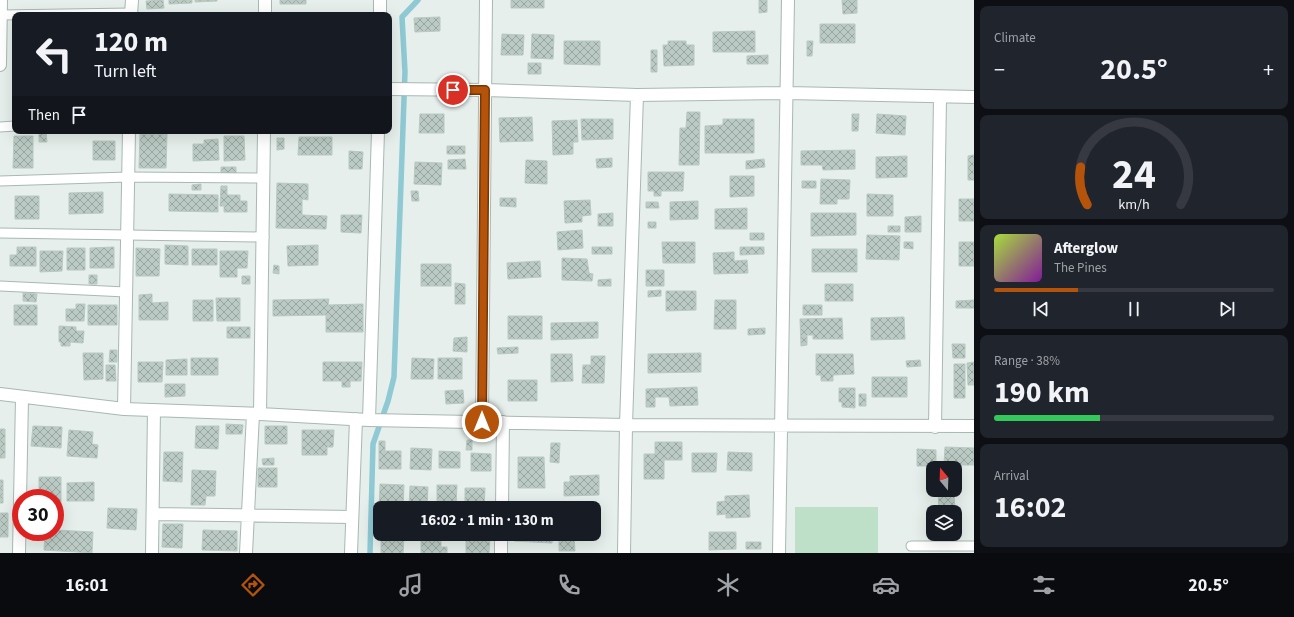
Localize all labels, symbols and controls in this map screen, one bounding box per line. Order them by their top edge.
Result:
text: 120 m [94,22,168,62]
icon: left [28,28,80,80]
text: Climate [994,29,1036,47]
text: 20.5° [1100,48,1168,91]
text: − [994,54,1005,86]
text: + [1263,54,1274,86]
text: Turn left [94,59,156,84]
pin [436,73,470,107]
icon: arrive [442,79,464,101]
icon: arrive [68,104,90,126]
text: Then [28,105,60,126]
text: 24 [1112,145,1156,205]
text: km/h [1118,194,1150,215]
text: Afterglow [1054,238,1118,259]
text: The Pines [1054,259,1107,277]
icon: previous [1030,298,1052,320]
icon: pause [1123,298,1145,320]
icon: next [1216,298,1238,320]
text: Range · 38% [994,352,1060,370]
text: 190 km [994,371,1090,414]
position arrow [461,401,503,443]
north arrow [926,461,962,497]
map controls [926,461,962,541]
text: Arrival [994,467,1029,485]
text: 16:02 [994,486,1066,529]
speed limit sign: 30 [12,489,64,541]
button: layers [926,505,962,541]
text: 16:02 · 1 min · 130 m [420,510,554,531]
icon: directions [239,571,267,599]
icon: music [397,571,425,599]
icon: phone [555,571,583,599]
icon: climate [714,571,742,599]
icon: car [872,571,900,599]
icon: filters [1030,571,1058,599]
text: 16:01 [65,573,109,598]
text: 20.5° [1188,573,1229,598]

